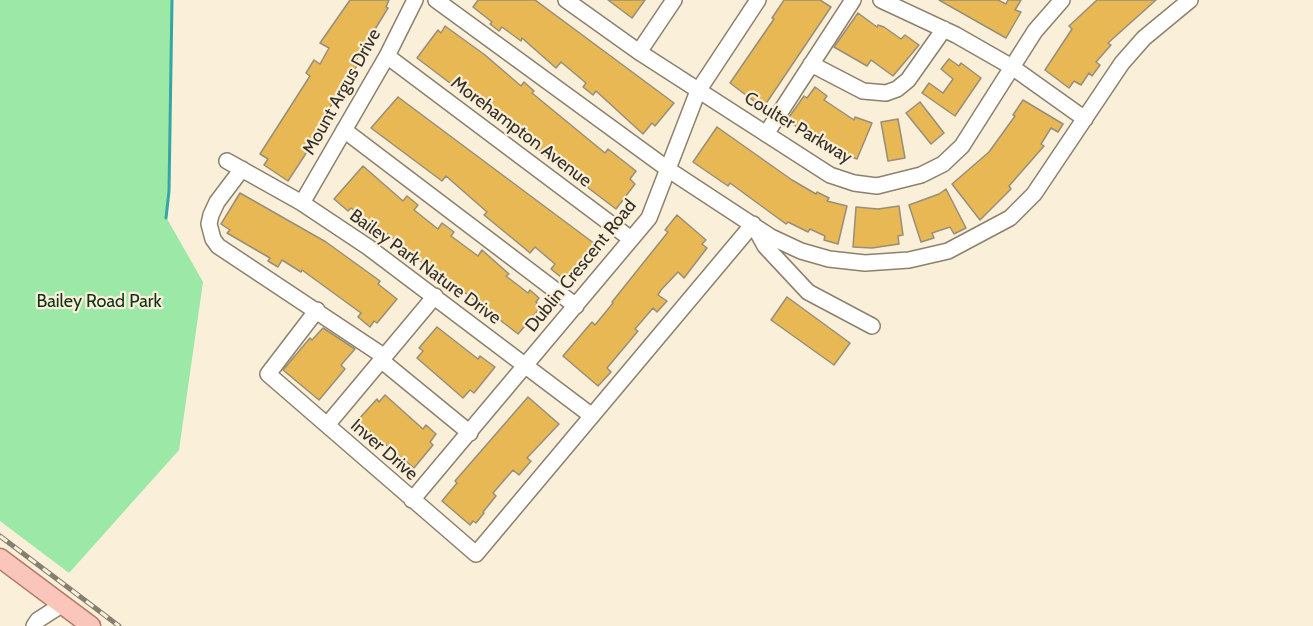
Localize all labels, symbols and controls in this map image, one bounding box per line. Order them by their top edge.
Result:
street label: Mount Argus Drive [298,25,386,159]
street label: Morehampton Avenue [447,72,595,192]
street label: Coulter Parkway [740,87,856,169]
street label: Dublin Crescent Road [521,195,641,337]
street label: Bailey Park Nature Drive [345,205,505,329]
park label: Bailey Road Park [36,291,162,313]
street label: Inver Drive [346,415,422,485]

